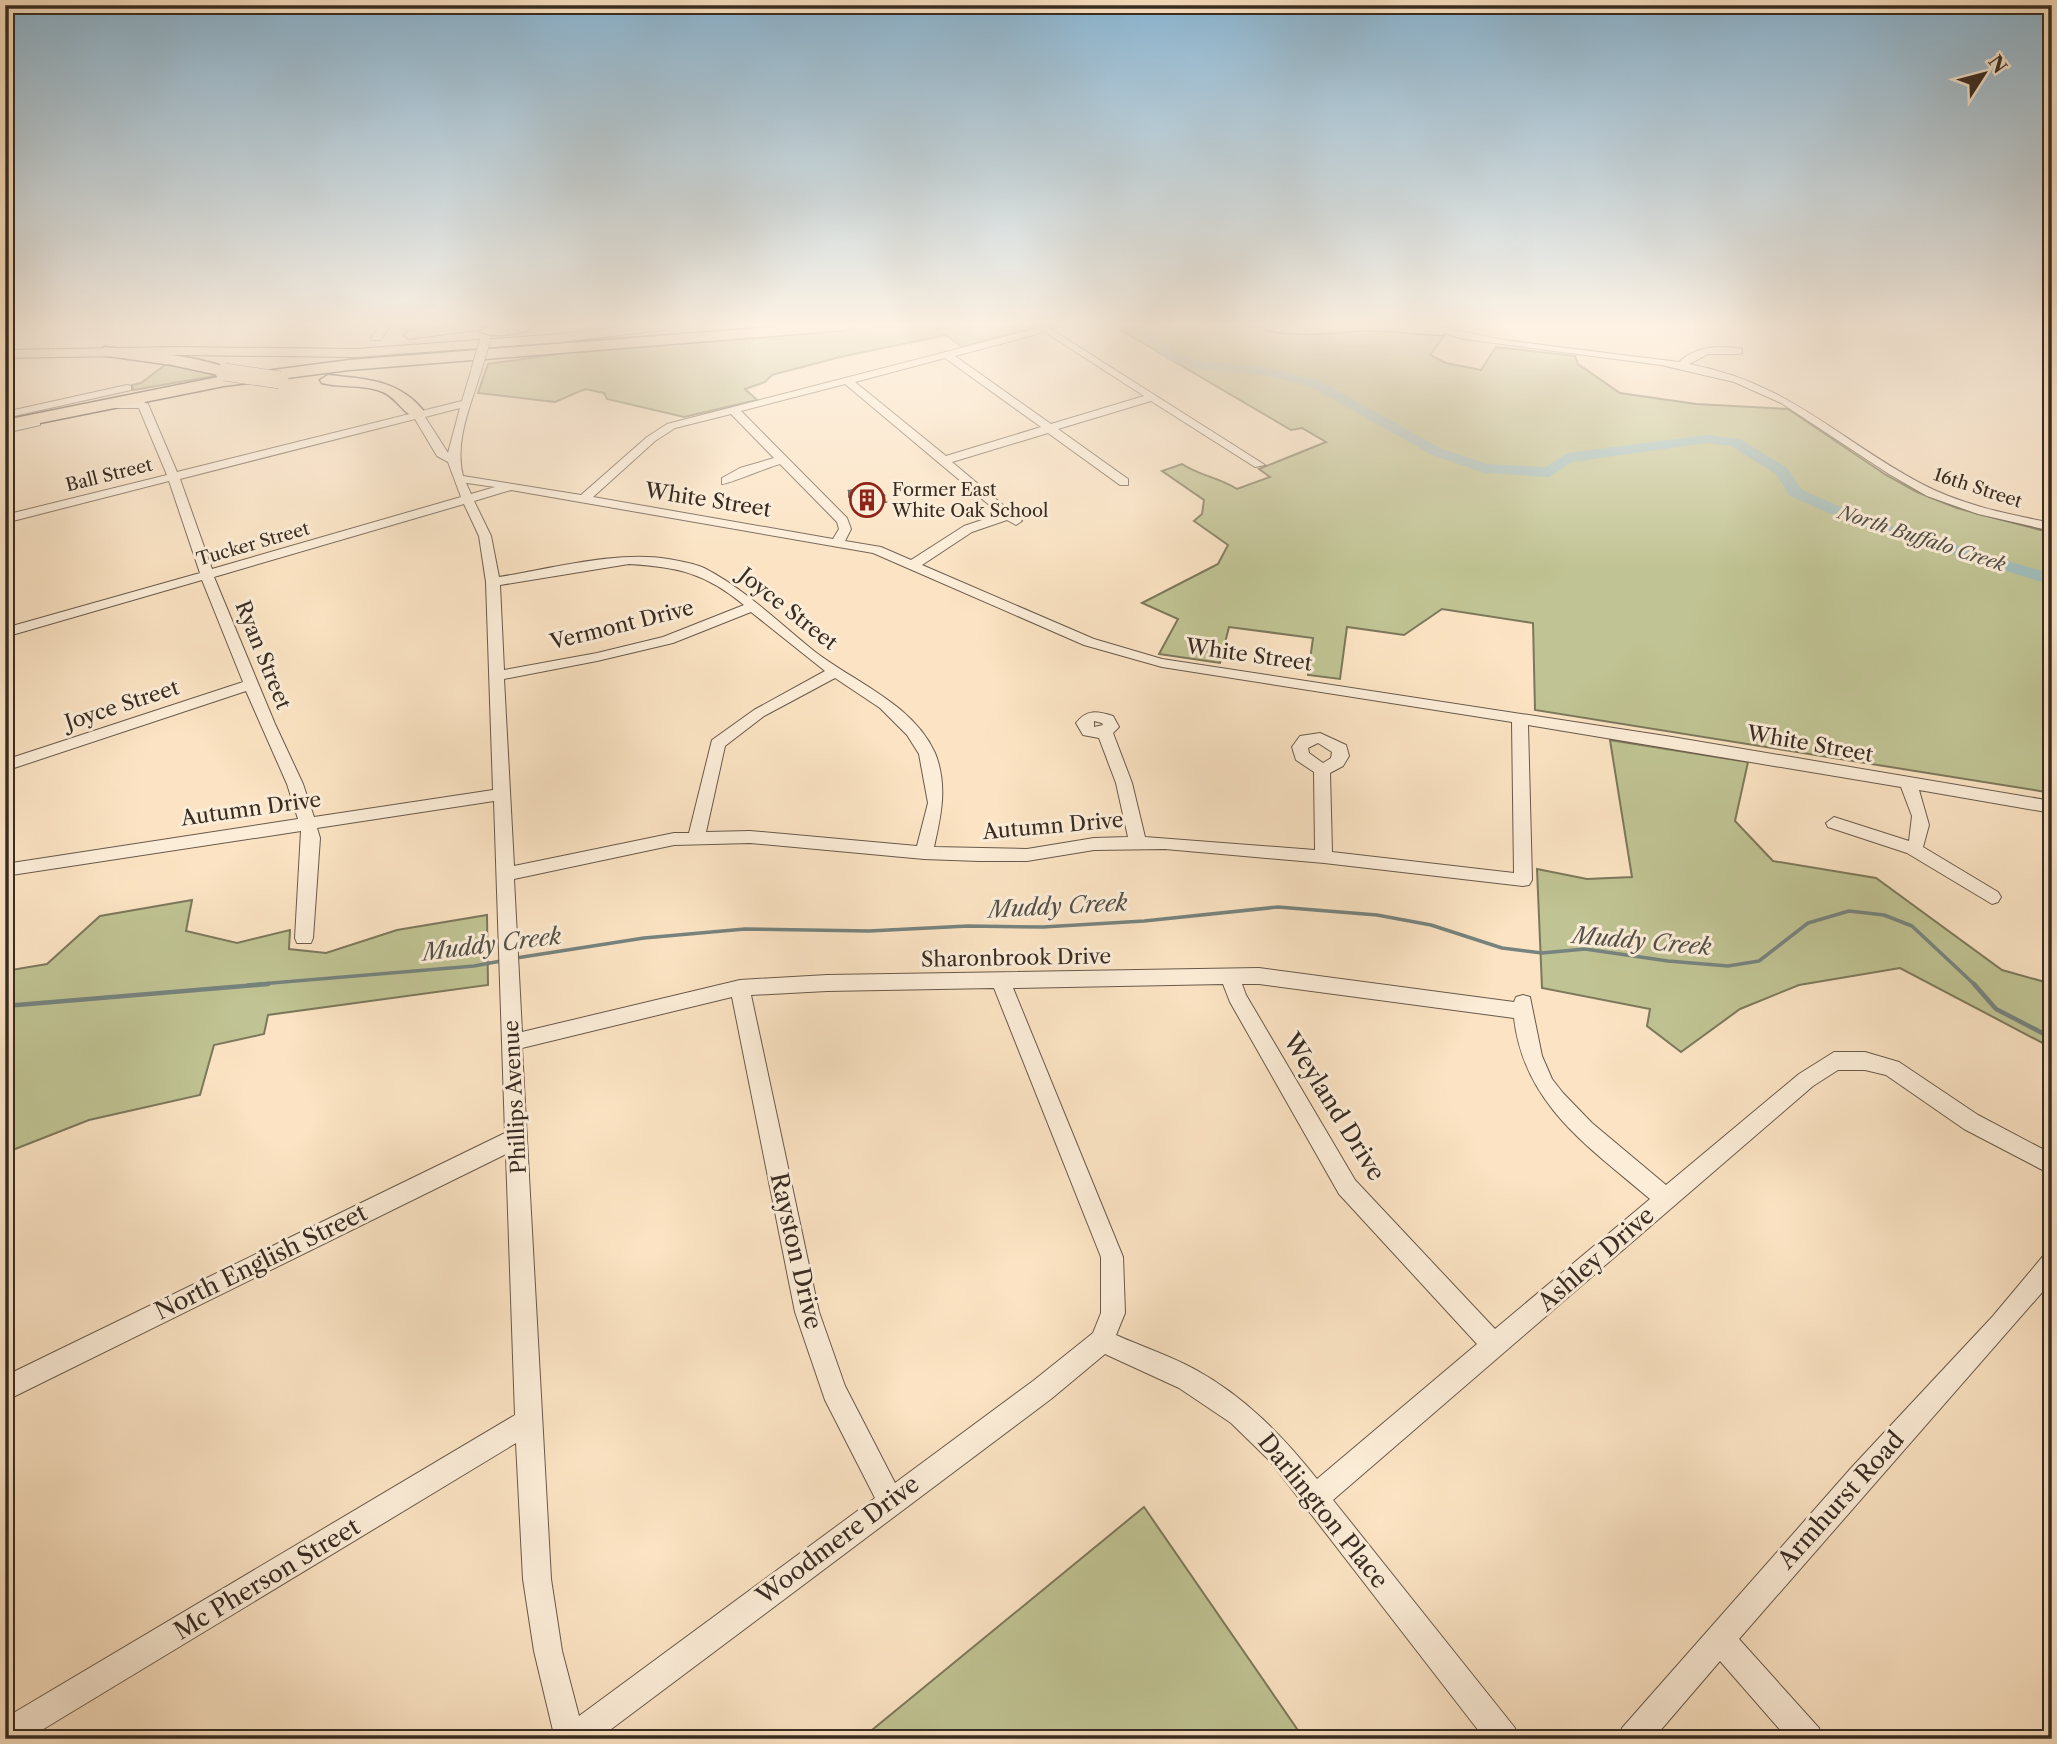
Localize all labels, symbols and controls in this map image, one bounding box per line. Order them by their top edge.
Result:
north arrow [1948,38,2018,108]
text: N [1983,51,2012,78]
street label: Ball Street [63,453,155,496]
street label: 16th Street [1931,463,2026,513]
street label: White Street [642,477,773,522]
place label: Former East White Oak School [891,479,1048,522]
building icon: Former East White Oak School [848,481,886,519]
water label: North Buffalo Creek [1833,500,2009,576]
street label: Tucker Street [194,517,312,571]
street label: Joyce Street [732,560,843,655]
street label: Vermont Drive [547,595,696,655]
street label: Ryan Street [230,597,297,713]
street label: White Street [1183,633,1314,676]
street label: Joyce Street [59,674,183,736]
street label: White Street [1744,720,1876,767]
street label: Autumn Drive [178,786,323,831]
street label: Autumn Drive [980,807,1124,844]
water label: Muddy Creek [985,888,1128,924]
water label: Muddy Creek [1568,921,1713,961]
water label: Muddy Creek [418,922,563,967]
street label: Sharonbrook Drive [921,943,1111,972]
street label: Phillips Avenue [498,1020,531,1174]
street label: Weyland Drive [1277,1027,1391,1186]
street label: Rayston Drive [764,1170,829,1332]
street label: North English Street [150,1197,372,1326]
street label: Ashley Drive [1531,1200,1660,1318]
street label: Armhurst Road [1771,1425,1910,1575]
street label: Darlington Place [1252,1427,1395,1594]
street label: Woodmere Drive [750,1469,925,1611]
street label: Mc Pherson Street [169,1511,365,1646]

